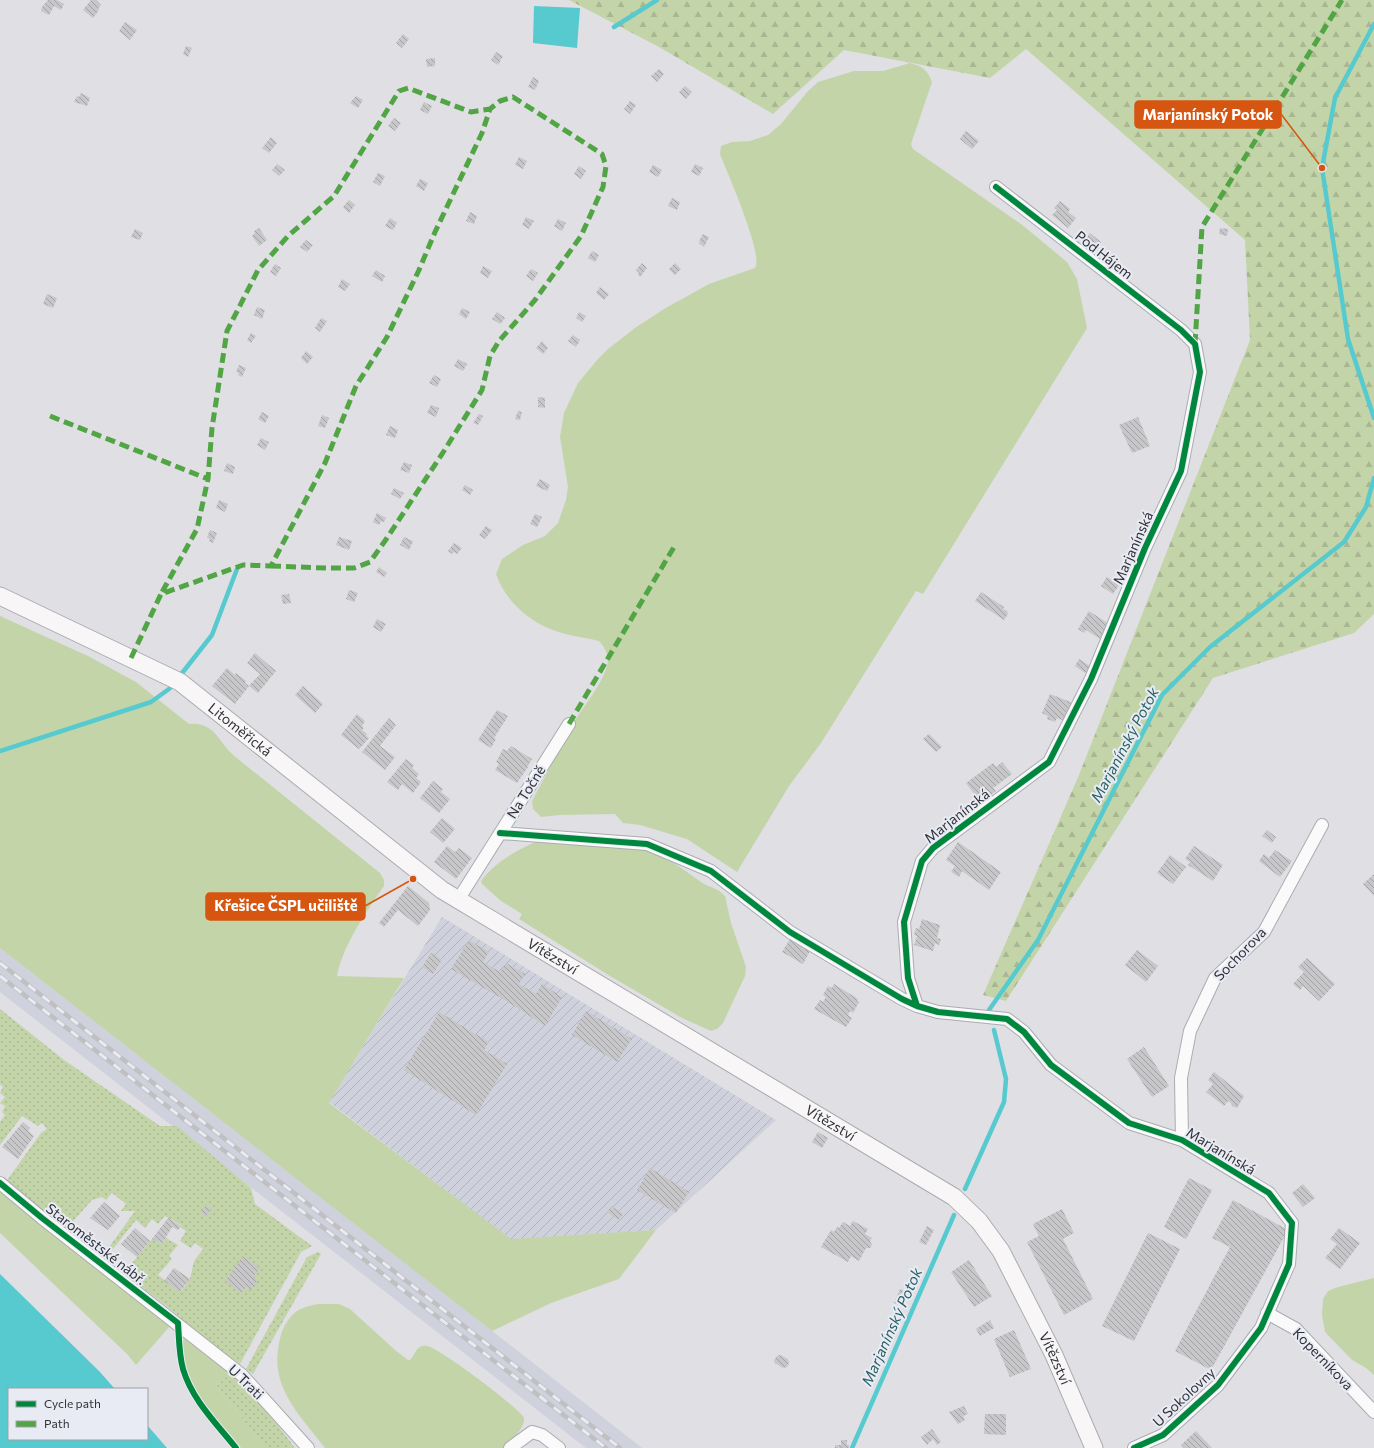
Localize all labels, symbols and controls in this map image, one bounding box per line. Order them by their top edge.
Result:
callout: Marjanínský Potok [1135,101,1281,128]
text: Marjanínský Potok [1143,105,1274,123]
street label: Pod Hájem [1072,227,1137,282]
street label: Marjanínská [1109,509,1156,587]
water label: Marjanínský Potok [1086,683,1162,805]
street label: Litoměřická [205,699,275,760]
street label: Na Točně [503,762,548,821]
street label: Marjanínská [921,785,993,846]
callout: Křešice ČSPL učiliště [206,893,365,920]
text: Křešice ČSPL učiliště [214,895,358,914]
street label: Sochorova [1210,923,1269,984]
street label: Vítězství [525,934,582,978]
street label: Vítězství [802,1101,859,1144]
street label: Marjanínská [1183,1123,1259,1178]
street label: Staroměstské nábř. [43,1199,150,1288]
water label: Marjanínský Potok [857,1264,926,1388]
street label: Koperníkova [1289,1324,1357,1393]
street label: Vítězství [1036,1329,1075,1387]
street label: U Trati [225,1361,268,1403]
street label: U Sokolovny [1149,1363,1218,1430]
legend [8,1388,148,1440]
text: Cycle path [44,1396,101,1410]
text: Path [44,1416,70,1430]

